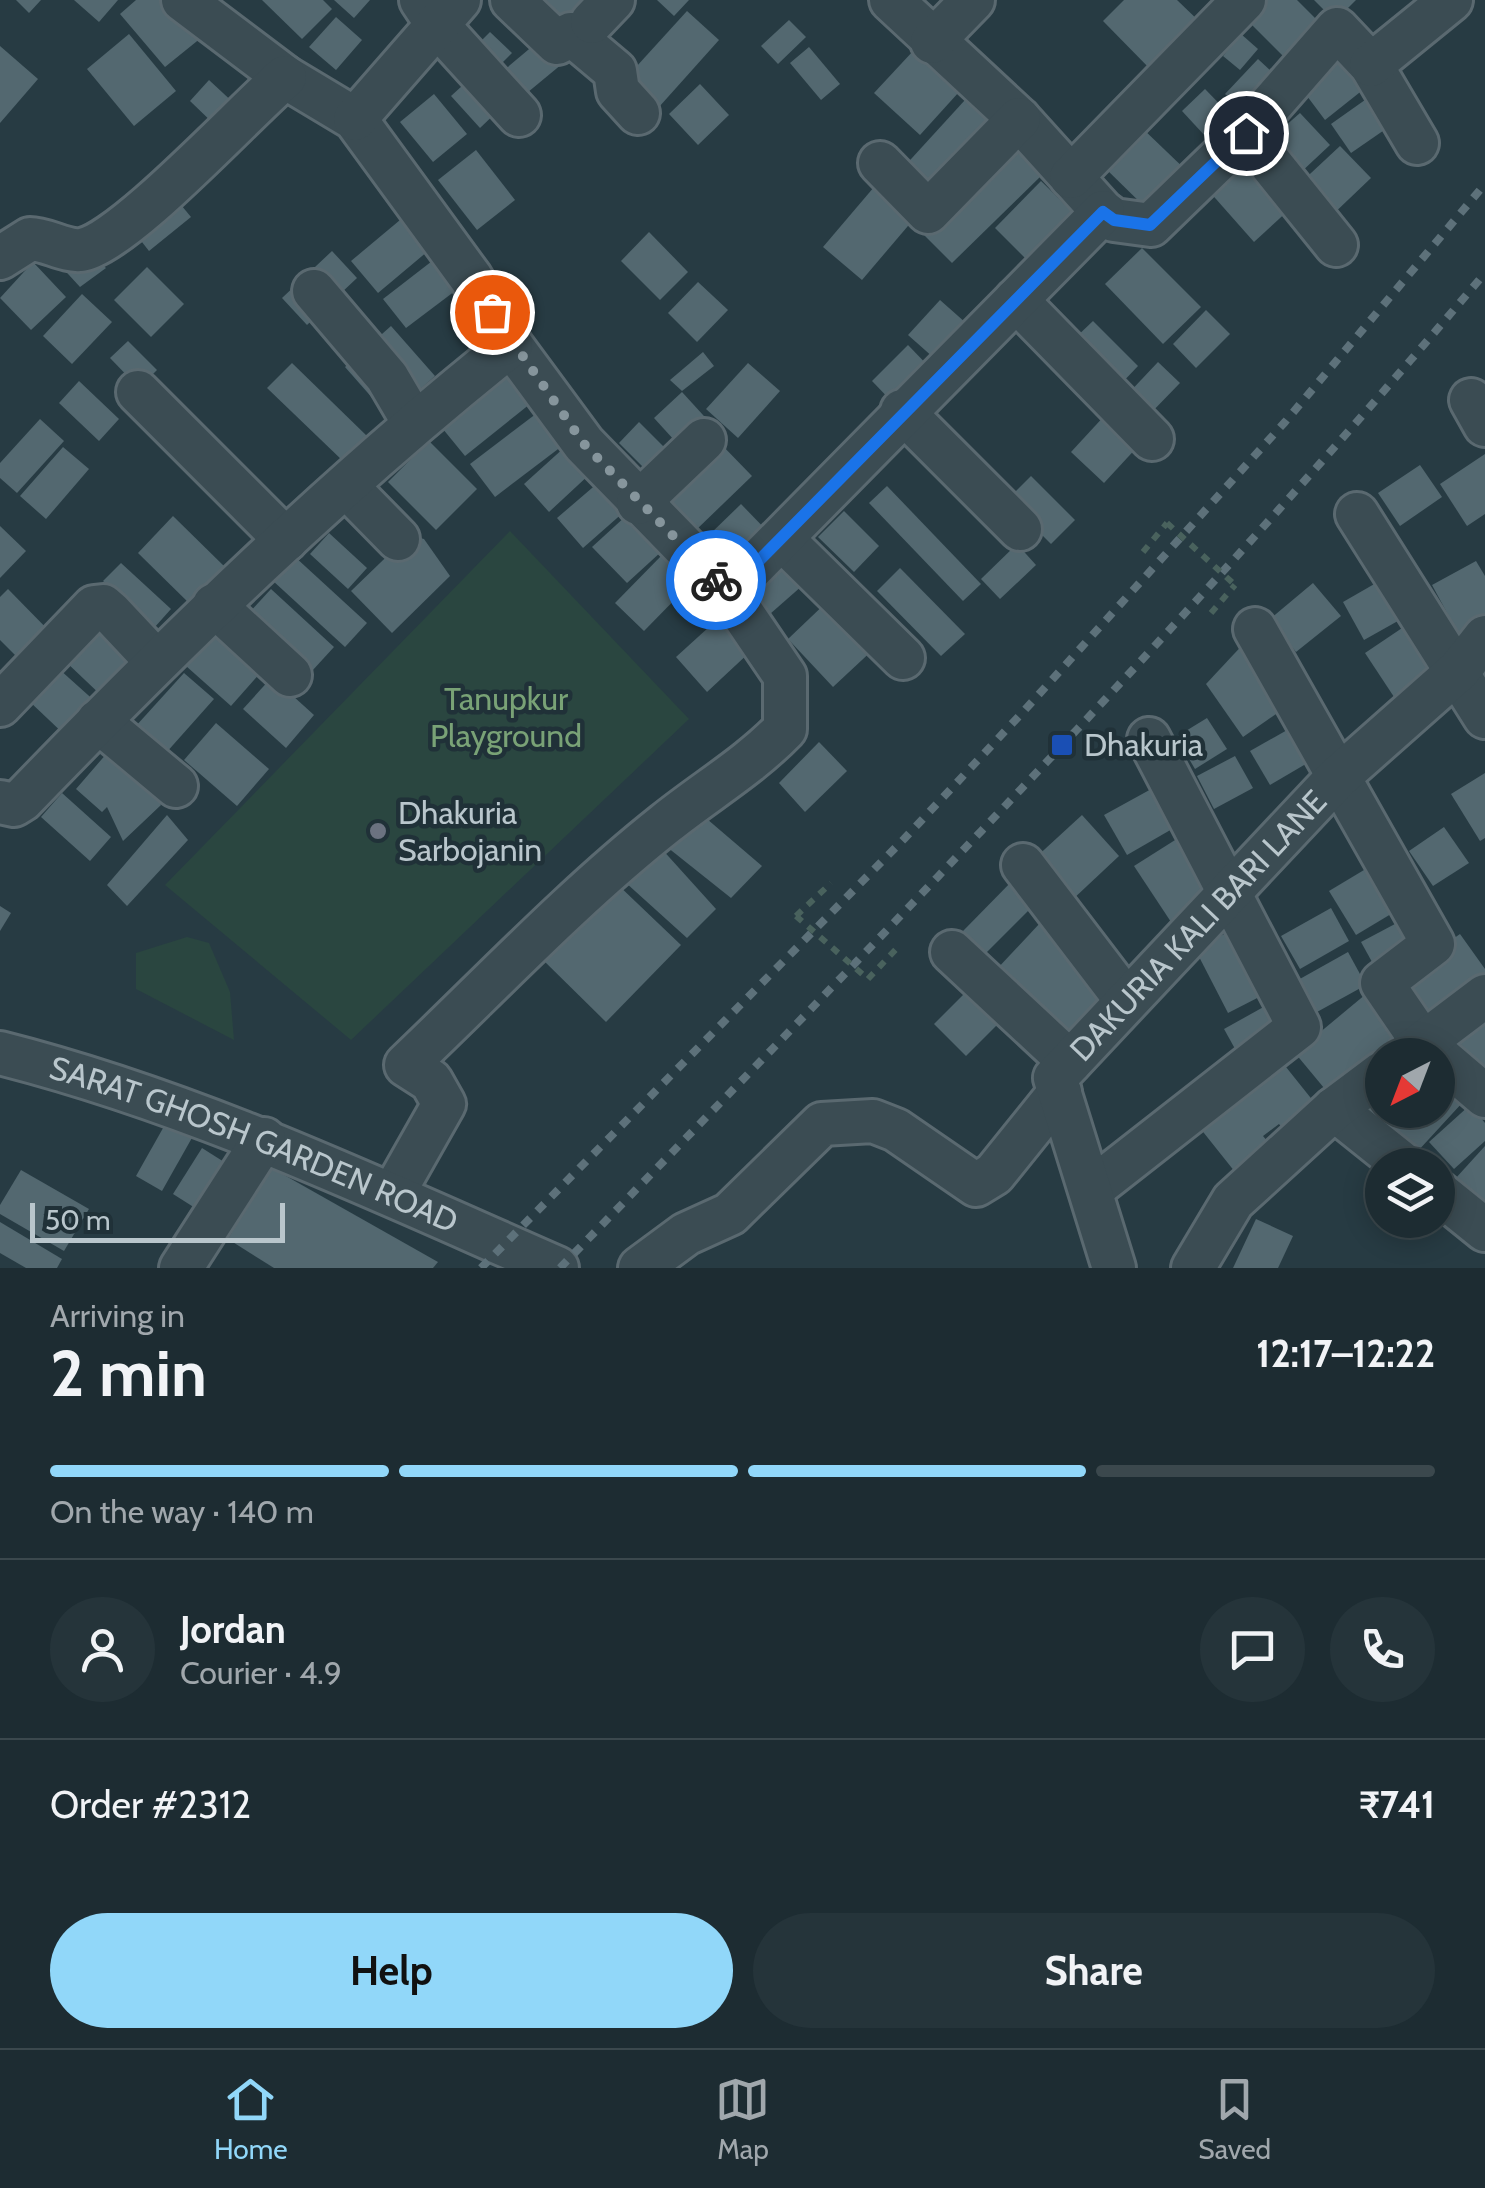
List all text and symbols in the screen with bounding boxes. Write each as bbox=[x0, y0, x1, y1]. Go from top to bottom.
pin bbox=[1204, 91, 1289, 176]
icon: home bbox=[1219, 106, 1274, 161]
pin bbox=[450, 270, 535, 355]
icon: bag bbox=[465, 285, 520, 340]
courier bbox=[666, 530, 766, 630]
icon: bike bbox=[689, 553, 744, 608]
park label: Tanupkur Playground bbox=[430, 679, 582, 755]
place label: Dhakuria bbox=[1084, 725, 1204, 764]
marker: Dhakuria bbox=[1049, 732, 1075, 758]
street label: DAKURIA KALI BARI LANE bbox=[1061, 782, 1334, 1069]
place label: Dhakuria Sarbojanin bbox=[398, 793, 542, 869]
marker: Dhakuria Sarbojanin bbox=[367, 820, 389, 842]
north arrow bbox=[1365, 1038, 1455, 1128]
map controls bbox=[1365, 1038, 1455, 1238]
street label: SARAT GHOSH GARDEN ROAD bbox=[45, 1047, 464, 1241]
button: layers bbox=[1365, 1148, 1455, 1238]
scale bar bbox=[30, 1198, 285, 1242]
text: 50 m bbox=[45, 1203, 111, 1237]
text: Arriving in bbox=[50, 1296, 185, 1335]
text: 12:17–12:22 bbox=[1256, 1330, 1435, 1377]
text: 2 min bbox=[50, 1333, 207, 1412]
text: On the way · 140 m bbox=[50, 1492, 314, 1531]
button: person bbox=[50, 1597, 155, 1702]
button: chat bbox=[1200, 1597, 1305, 1702]
button: phone bbox=[1330, 1597, 1435, 1702]
text: Jordan bbox=[180, 1606, 286, 1653]
text: Courier · 4.9 bbox=[180, 1653, 342, 1692]
text: Order #2312 bbox=[50, 1781, 251, 1828]
text: ₹741 bbox=[1359, 1781, 1435, 1828]
button: Help bbox=[50, 1913, 733, 2028]
button: Share bbox=[753, 1913, 1435, 2028]
tab: Home bbox=[214, 2072, 288, 2166]
tab: Map bbox=[715, 2072, 770, 2166]
tab: Saved bbox=[1198, 2072, 1271, 2166]

